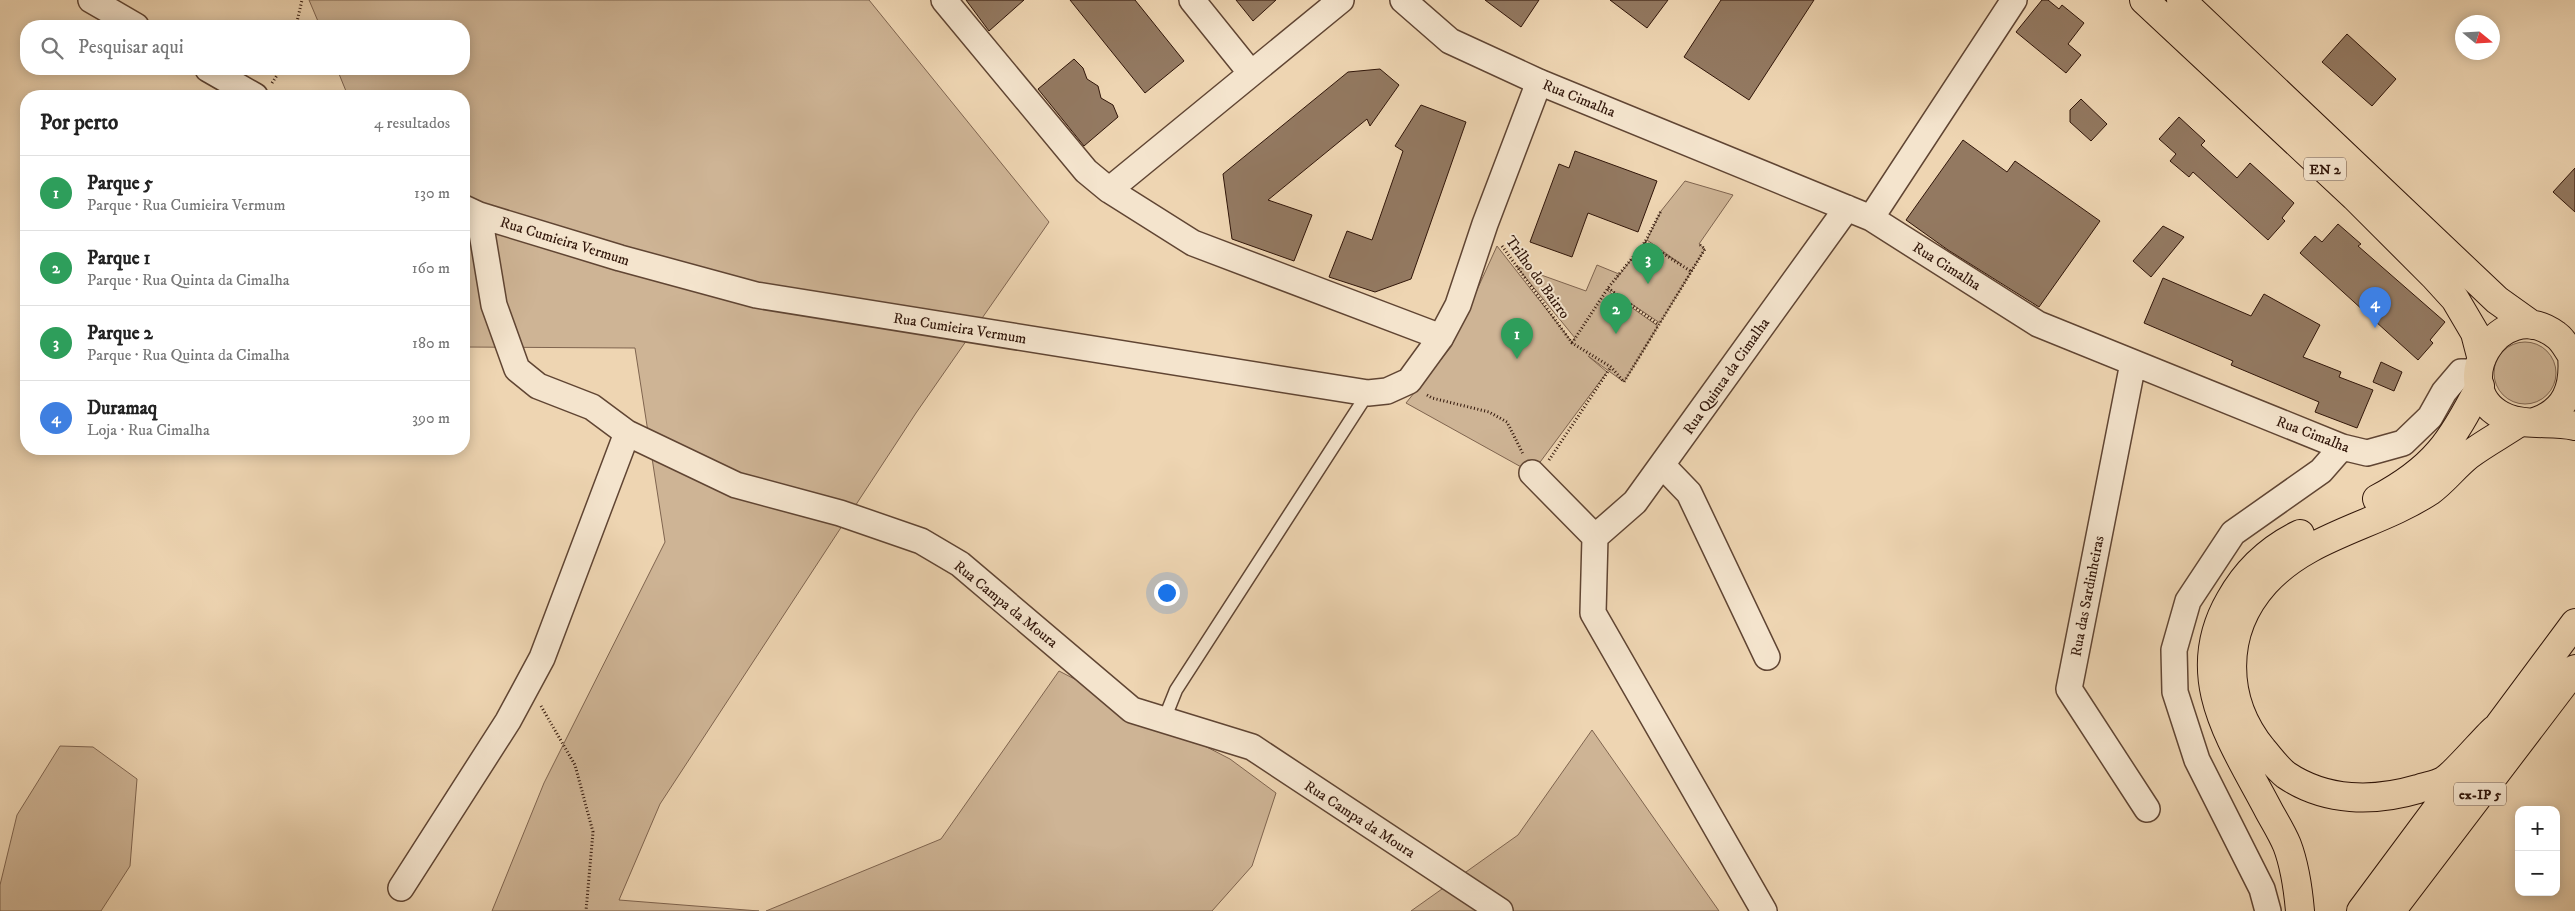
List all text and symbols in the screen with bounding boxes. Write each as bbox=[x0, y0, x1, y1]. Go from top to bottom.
north arrow bbox=[2455, 15, 2500, 60]
search box bbox=[20, 20, 470, 75]
icon: search bbox=[38, 34, 66, 62]
text: Pesquisar aqui bbox=[78, 36, 184, 59]
street label: Rua Cimalha bbox=[1540, 75, 1619, 122]
text: Por perto bbox=[40, 110, 118, 136]
text: 4 resultados bbox=[374, 113, 450, 133]
road number: EN 2 bbox=[2304, 157, 2346, 180]
text: Parque 5 bbox=[87, 172, 153, 195]
text: 1 bbox=[53, 183, 59, 203]
text: 130 m bbox=[414, 183, 450, 203]
text: Parque · Rua Cumieira Vermum bbox=[87, 195, 286, 215]
street label: Rua Cumieira Vermum bbox=[498, 213, 632, 270]
street label: Trilho do Bairro bbox=[1501, 232, 1574, 323]
street label: Rua Cimalha bbox=[1909, 238, 1985, 295]
pin: 3 bbox=[1632, 243, 1664, 284]
text: Parque 1 bbox=[87, 247, 151, 270]
text: 2 bbox=[52, 258, 60, 278]
text: 160 m bbox=[412, 258, 450, 278]
text: Parque · Rua Quinta da Cimalha bbox=[87, 270, 290, 290]
pin: 4 bbox=[2359, 287, 2391, 328]
pin: 2 bbox=[1600, 293, 1632, 334]
street label: Rua Cumieira Vermum bbox=[892, 309, 1028, 348]
street label: Rua Quinta da Cimalha bbox=[1679, 314, 1774, 438]
pin: 1 bbox=[1501, 318, 1533, 359]
text: Parque 2 bbox=[87, 322, 153, 345]
text: 3 bbox=[53, 333, 59, 353]
text: 180 m bbox=[412, 333, 450, 353]
text: Parque · Rua Quinta da Cimalha bbox=[87, 345, 290, 365]
text: Duramaq bbox=[87, 397, 157, 420]
text: 4 bbox=[51, 408, 61, 428]
text: 390 m bbox=[412, 408, 450, 428]
street label: Rua Cimalha bbox=[2273, 412, 2353, 457]
text: Loja · Rua Cimalha bbox=[87, 420, 210, 440]
street label: Rua das Sardinheiras bbox=[2066, 534, 2109, 658]
street label: Rua Campa da Moura bbox=[950, 557, 1062, 653]
your location bbox=[1154, 580, 1180, 606]
street label: Rua Campa da Moura bbox=[1301, 776, 1419, 863]
road number: ex-IP 5 bbox=[2454, 782, 2506, 806]
map controls bbox=[2515, 806, 2560, 896]
button: + bbox=[2515, 806, 2560, 851]
button: − bbox=[2515, 851, 2560, 896]

